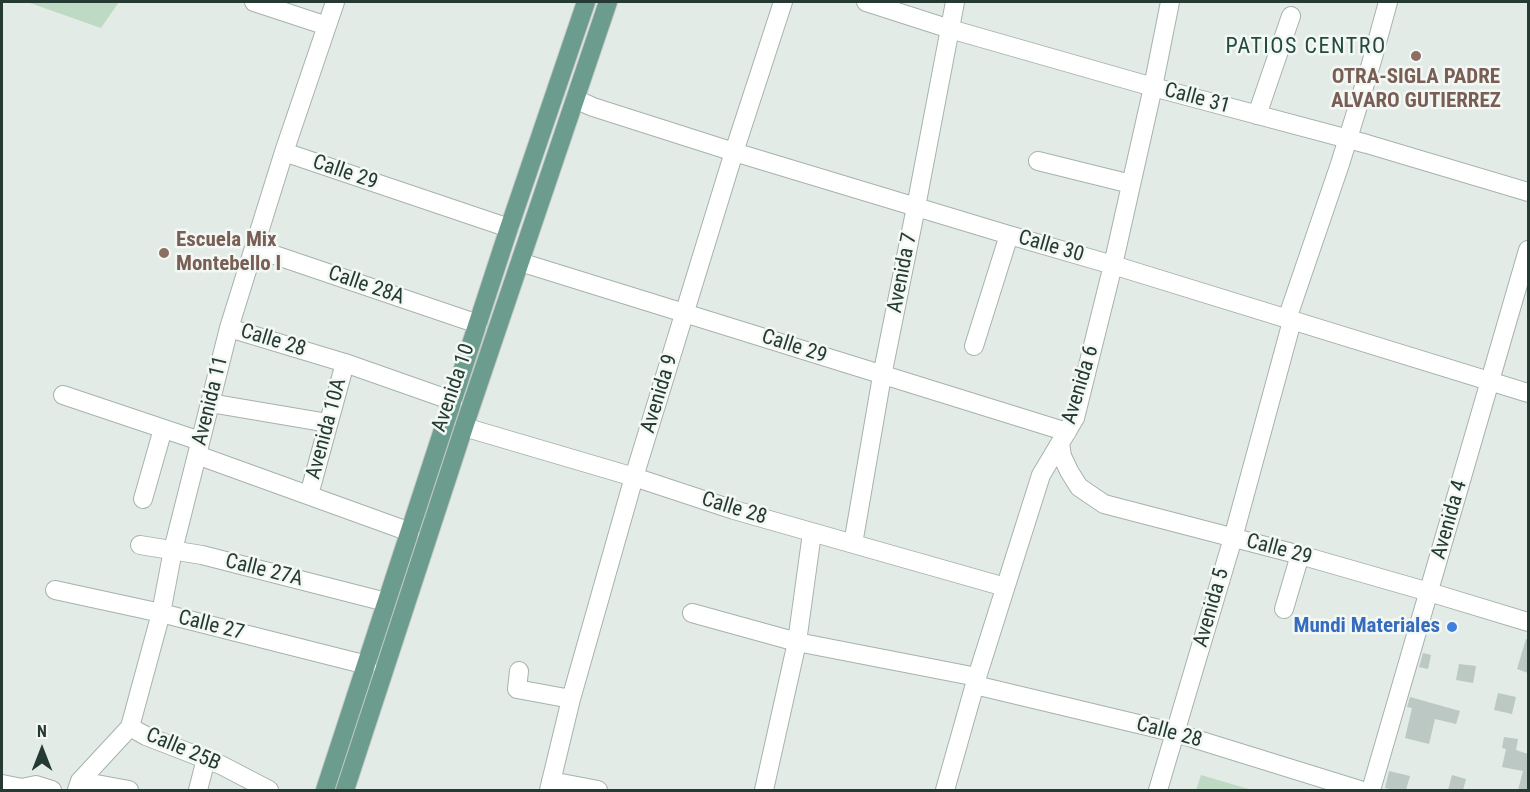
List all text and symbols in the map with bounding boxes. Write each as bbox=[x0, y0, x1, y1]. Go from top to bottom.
district label: PATIOS CENTRO bbox=[1225, 34, 1387, 60]
marker: OTRA-SIGLA PADRE ALVARO GUTIERREZ bbox=[1409, 49, 1423, 63]
place label: OTRA-SIGLA PADRE ALVARO GUTIERREZ bbox=[1331, 65, 1501, 115]
street label: Calle 31 bbox=[1161, 78, 1233, 120]
street label: Calle 29 bbox=[309, 150, 381, 196]
street label: Calle 30 bbox=[1015, 226, 1087, 268]
place label: Escuela Mix Montebello I bbox=[176, 228, 281, 278]
street label: Avenida 7 bbox=[883, 231, 923, 315]
marker: Escuela Mix Montebello I bbox=[157, 246, 171, 260]
street label: Calle 28A bbox=[324, 261, 408, 311]
street label: Calle 28 bbox=[237, 319, 309, 363]
street label: Calle 29 bbox=[758, 325, 830, 369]
street label: Avenida 10 bbox=[427, 341, 481, 435]
street label: Avenida 6 bbox=[1057, 343, 1105, 427]
street label: Avenida 9 bbox=[636, 352, 684, 436]
street label: Avenida 11 bbox=[188, 354, 234, 448]
street label: Avenida 10A bbox=[301, 376, 353, 482]
street label: Avenida 4 bbox=[1427, 478, 1473, 562]
street label: Calle 28 bbox=[698, 487, 770, 531]
street label: Calle 29 bbox=[1243, 529, 1315, 571]
street label: Calle 27A bbox=[223, 549, 305, 593]
street label: Avenida 5 bbox=[1189, 566, 1235, 650]
street label: Calle 27 bbox=[175, 606, 247, 646]
place label: Mundi Materiales bbox=[1294, 614, 1440, 640]
marker: Mundi Materiales bbox=[1445, 620, 1459, 634]
street label: Calle 28 bbox=[1133, 712, 1205, 754]
north arrow bbox=[12, 720, 72, 780]
text: N bbox=[37, 722, 47, 741]
street label: Calle 25B bbox=[142, 723, 224, 777]

